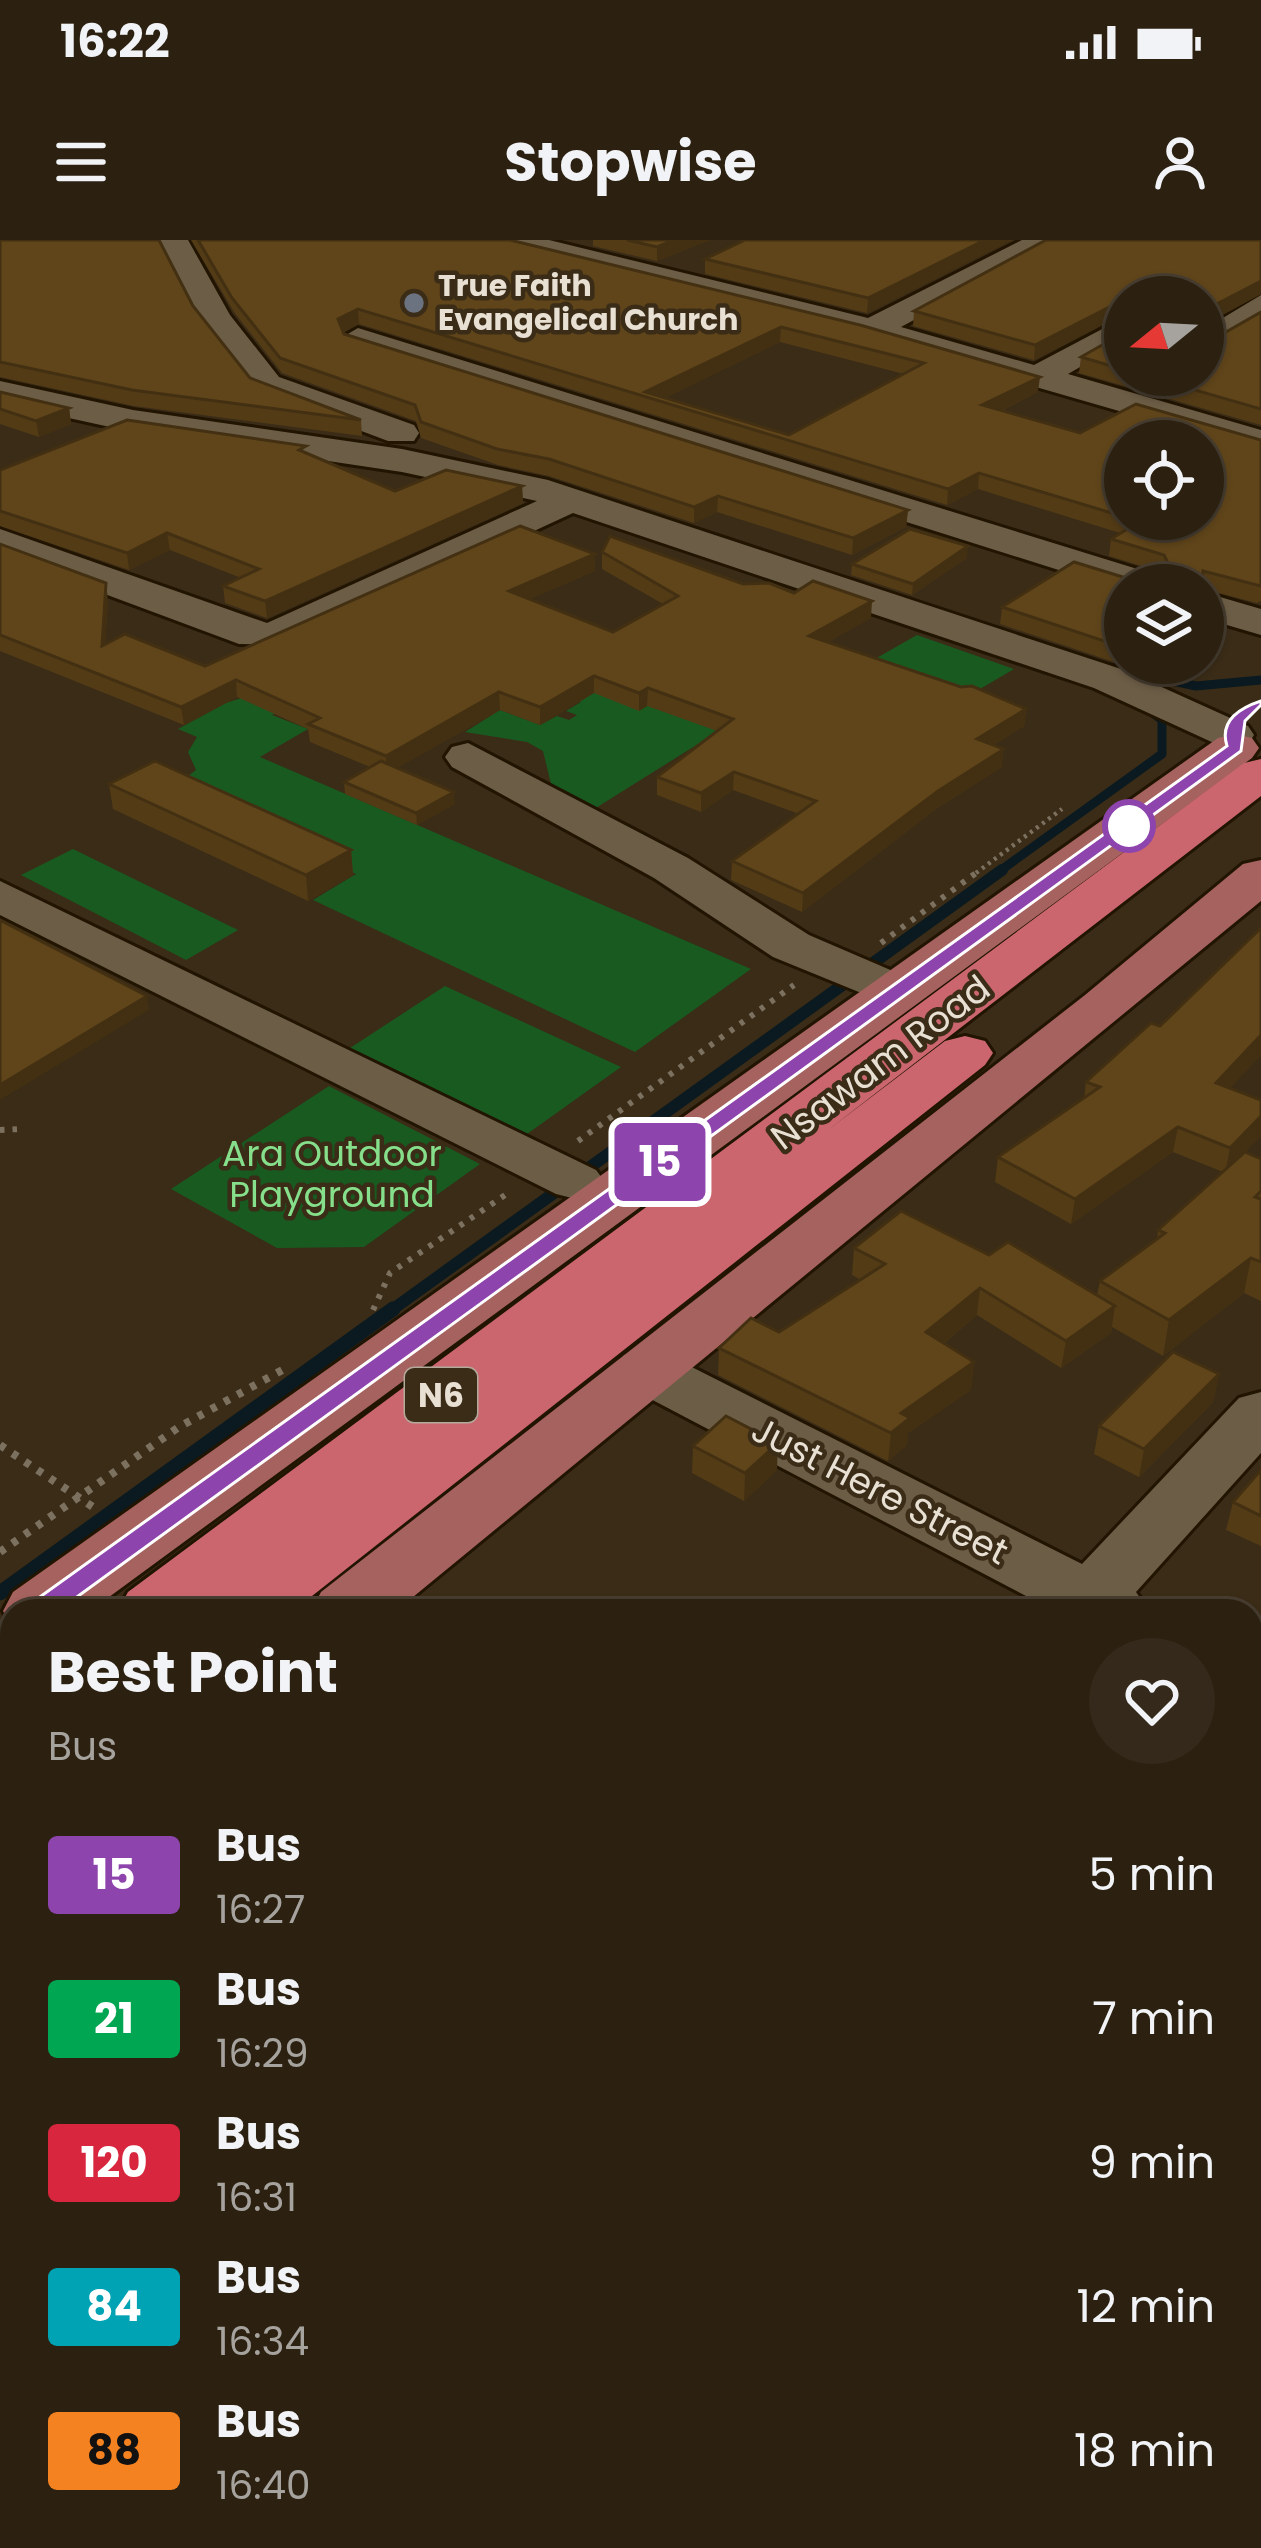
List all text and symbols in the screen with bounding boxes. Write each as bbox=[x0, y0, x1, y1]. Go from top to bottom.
text: 16:22 bbox=[60, 10, 170, 73]
text: Stopwise bbox=[504, 124, 757, 200]
icon: menu bbox=[48, 129, 114, 195]
icon: person bbox=[1147, 129, 1213, 195]
place label: True Faith Evangelical Church bbox=[438, 264, 738, 341]
north arrow bbox=[1104, 276, 1224, 396]
map controls bbox=[1104, 276, 1224, 684]
marker: True Faith Evangelical Church bbox=[401, 290, 427, 316]
button: locate bbox=[1104, 420, 1224, 540]
button: layers bbox=[1104, 564, 1224, 684]
unlabelled marker bbox=[1104, 801, 1154, 851]
street label: Nsawam Road bbox=[760, 963, 1001, 1162]
line badge: 15 bbox=[606, 1123, 714, 1201]
park label: Ara Outdoor Playground bbox=[222, 1128, 442, 1220]
text: 15 bbox=[638, 1132, 682, 1191]
road number: N6 bbox=[405, 1368, 477, 1422]
street label: Just Here Street bbox=[743, 1404, 1017, 1577]
text: Best Point bbox=[48, 1632, 338, 1712]
button: heart bbox=[1089, 1638, 1215, 1764]
text: Bus bbox=[48, 1719, 117, 1774]
text: Bus bbox=[216, 1814, 301, 1877]
text: 5 min bbox=[1089, 1843, 1215, 1906]
text: 15 bbox=[92, 1845, 136, 1904]
text: 16:27 bbox=[216, 1882, 305, 1937]
text: Bus bbox=[216, 1958, 301, 2021]
text: 7 min bbox=[1092, 1987, 1215, 2050]
text: 21 bbox=[94, 1989, 134, 2048]
text: 16:29 bbox=[216, 2026, 309, 2081]
text: Bus bbox=[216, 2102, 301, 2165]
text: 9 min bbox=[1088, 2131, 1215, 2194]
text: 120 bbox=[80, 2133, 148, 2192]
text: 16:31 bbox=[216, 2170, 297, 2225]
text: Bus bbox=[216, 2246, 301, 2309]
text: 12 min bbox=[1076, 2275, 1215, 2338]
text: 84 bbox=[86, 2277, 142, 2336]
text: 16:34 bbox=[216, 2314, 309, 2369]
text: Bus bbox=[216, 2390, 301, 2453]
text: 18 min bbox=[1074, 2419, 1215, 2482]
text: 88 bbox=[87, 2421, 141, 2480]
text: 16:40 bbox=[216, 2458, 311, 2513]

